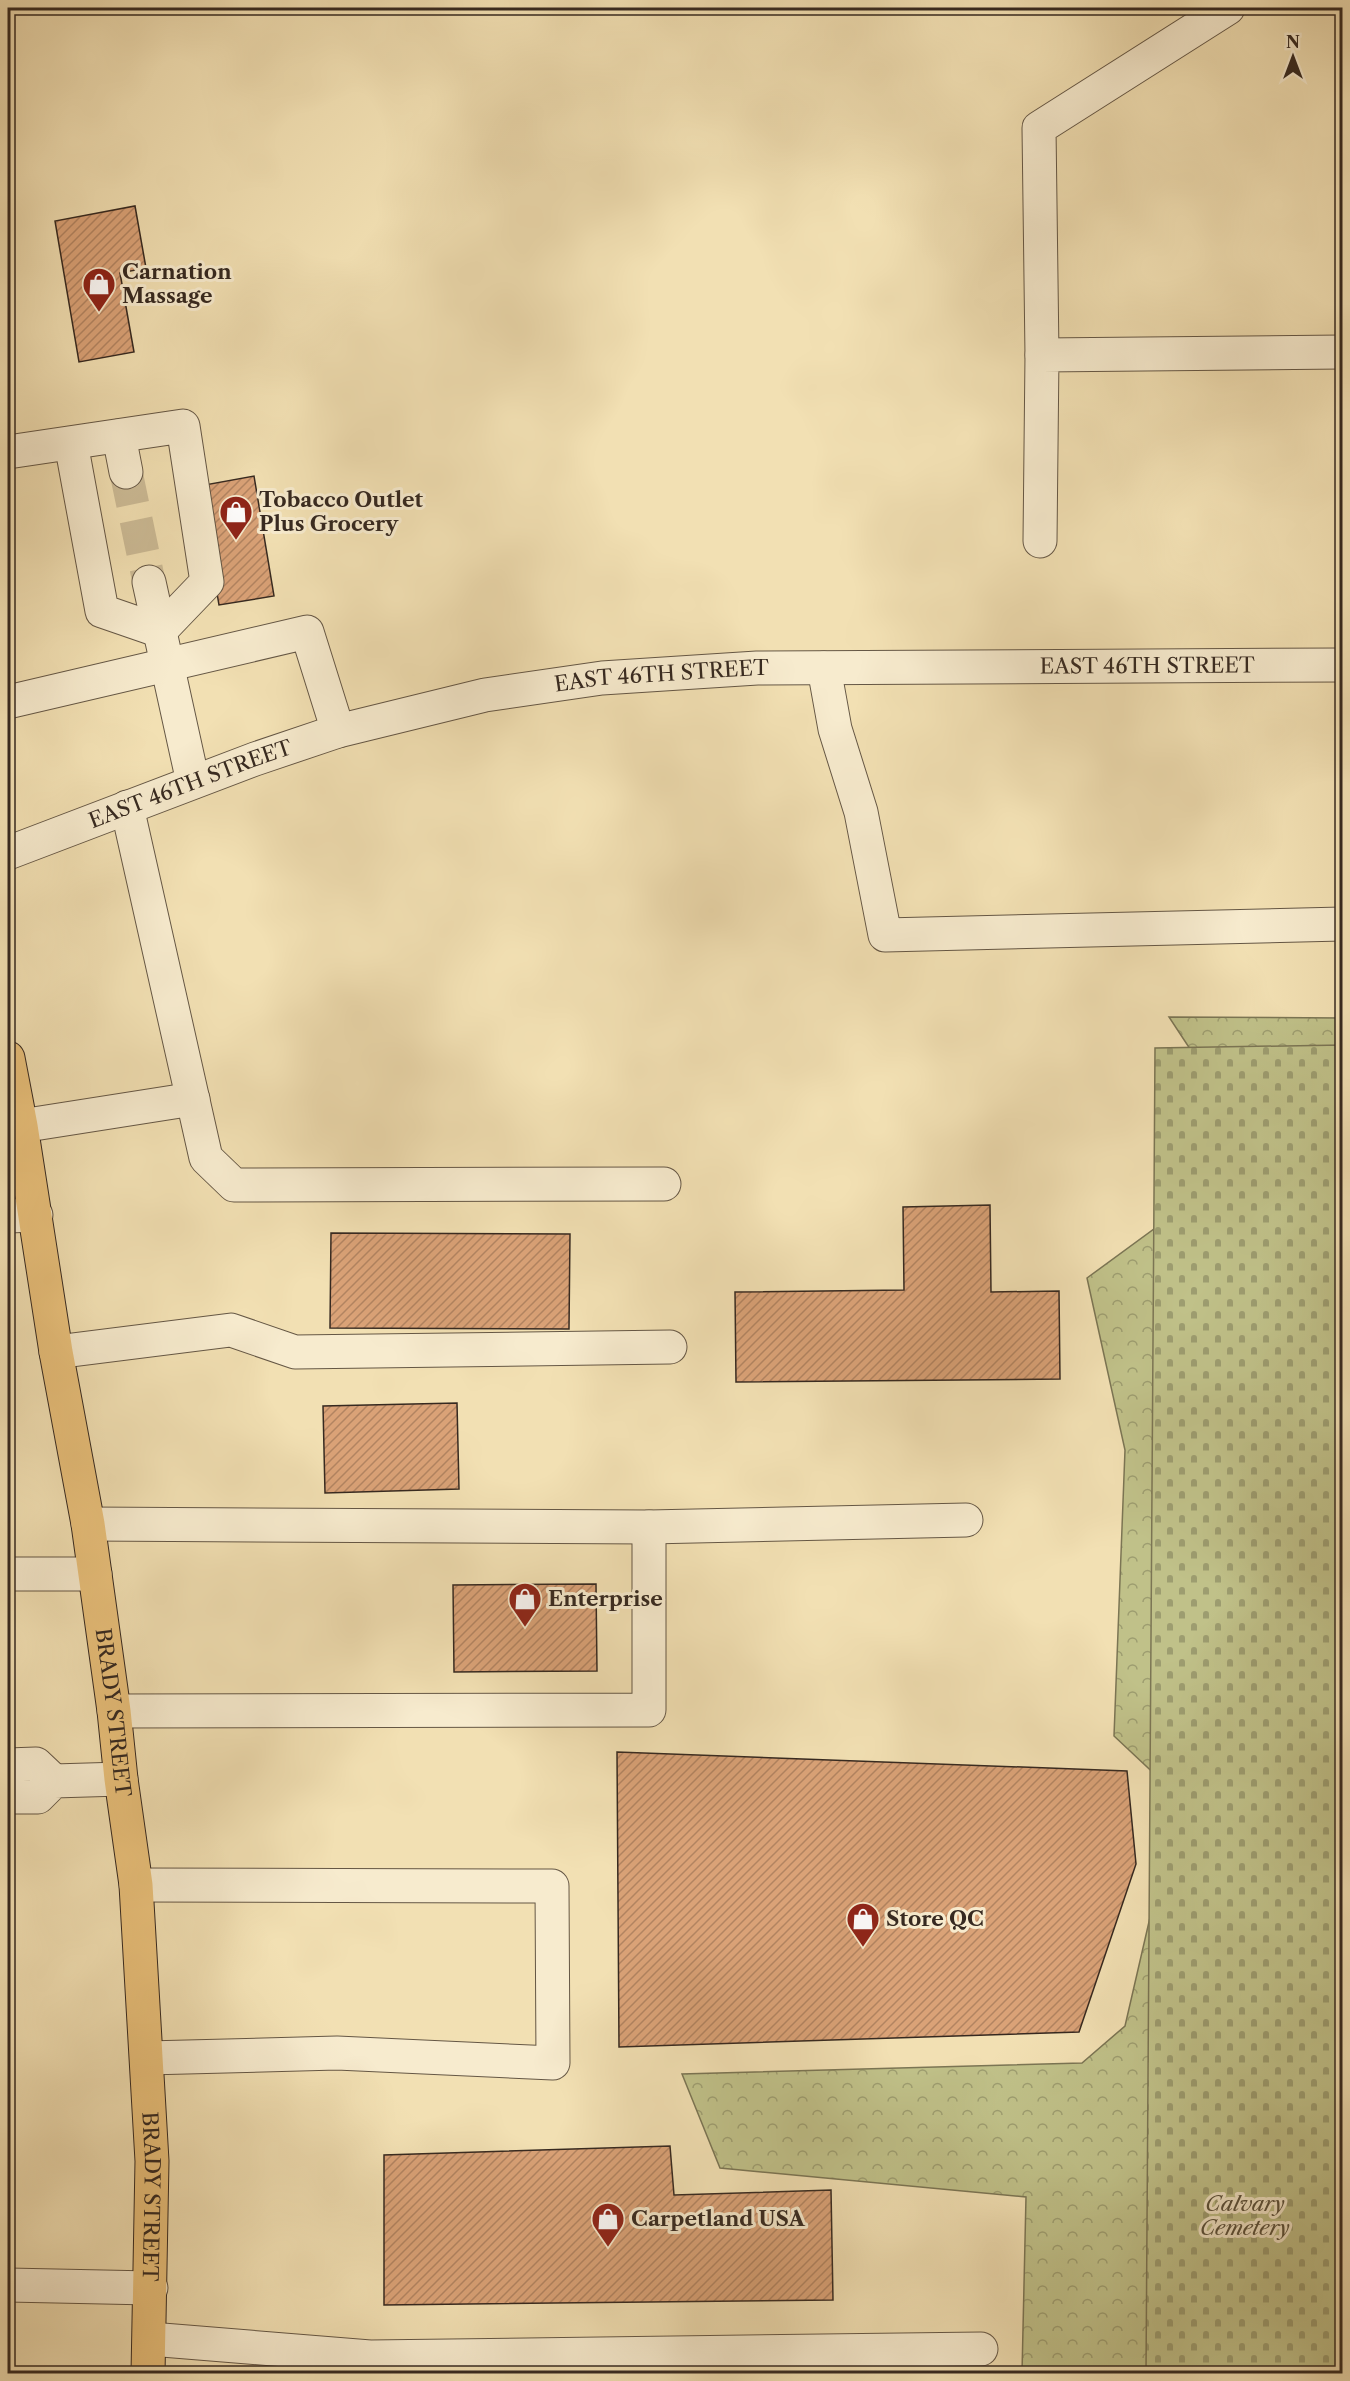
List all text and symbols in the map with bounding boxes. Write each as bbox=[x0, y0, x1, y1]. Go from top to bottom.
north arrow bbox=[1263, 27, 1323, 87]
text: N bbox=[1286, 32, 1300, 52]
place label: Carnation Massage bbox=[122, 259, 232, 308]
shop icon: Carnation Massage bbox=[81, 266, 117, 313]
place label: Tobacco Outlet Plus Grocery bbox=[259, 487, 424, 536]
shop icon: Tobacco Outlet Plus Grocery bbox=[218, 494, 254, 541]
street label: EAST 46TH STREET bbox=[1040, 652, 1255, 679]
street label: EAST 46TH STREET bbox=[553, 655, 769, 697]
street label: EAST 46TH STREET bbox=[85, 734, 295, 833]
shop icon: Enterprise bbox=[507, 1581, 543, 1628]
place label: Enterprise bbox=[548, 1586, 663, 1611]
street label: BRADY STREET bbox=[91, 1626, 136, 1799]
shop icon: Store QC bbox=[845, 1901, 881, 1948]
place label: Store QC bbox=[886, 1906, 984, 1931]
street label: BRADY STREET bbox=[137, 2111, 165, 2282]
park label: Calvary Cemetery bbox=[1200, 2191, 1290, 2240]
shop icon: Carpetland USA bbox=[590, 2201, 626, 2248]
place label: Carpetland USA bbox=[631, 2206, 806, 2231]

